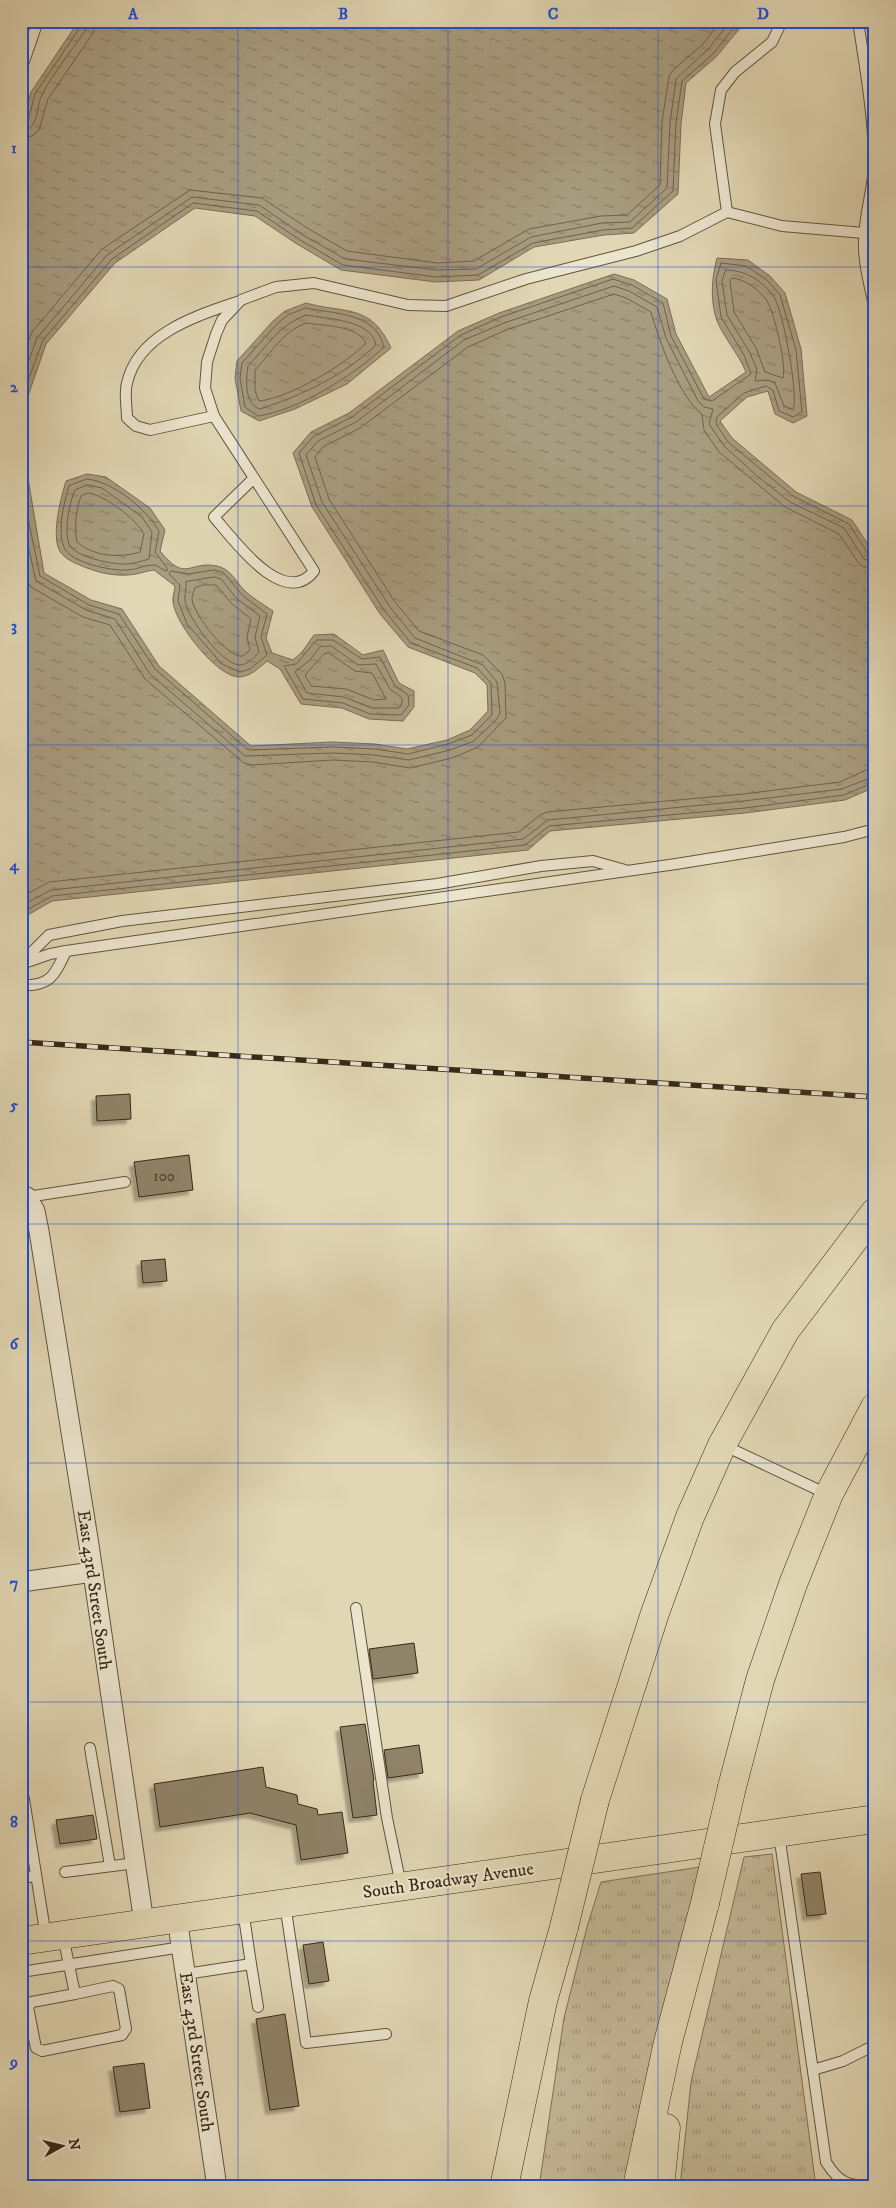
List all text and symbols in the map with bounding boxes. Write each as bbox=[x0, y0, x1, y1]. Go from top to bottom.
text: A bbox=[127, 4, 139, 24]
text: B bbox=[338, 4, 348, 24]
text: C bbox=[548, 4, 558, 24]
text: D bbox=[757, 4, 769, 24]
text: 1 bbox=[11, 138, 17, 158]
text: 2 bbox=[10, 377, 19, 397]
text: 3 bbox=[11, 616, 17, 636]
text: 4 bbox=[8, 855, 19, 875]
text: 5 bbox=[9, 1095, 18, 1115]
house number: 100 bbox=[153, 1167, 175, 1186]
text: 6 bbox=[10, 1334, 20, 1354]
street label: East 43rd Street South bbox=[72, 1509, 116, 1672]
text: 7 bbox=[10, 1573, 18, 1593]
text: 8 bbox=[10, 1812, 18, 1832]
street label: South Broadway Avenue bbox=[361, 1858, 535, 1904]
street label: East 43rd Street South bbox=[174, 1971, 218, 2134]
text: 9 bbox=[9, 2052, 18, 2072]
north arrow bbox=[38, 2120, 88, 2170]
text: N bbox=[64, 2137, 84, 2152]

